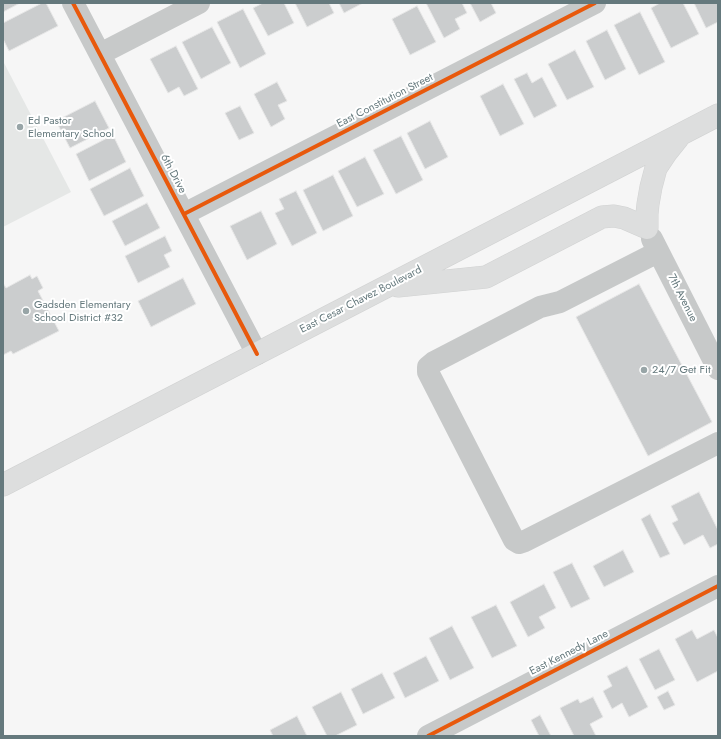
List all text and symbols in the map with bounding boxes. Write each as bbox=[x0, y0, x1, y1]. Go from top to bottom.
street label: East Constitution Street bbox=[335, 71, 435, 131]
place label: Ed Pastor Elementary School bbox=[28, 114, 114, 140]
marker: Ed Pastor Elementary School bbox=[15, 122, 25, 132]
street label: 6th Drive bbox=[157, 152, 189, 196]
street label: East Cesar Chavez Boulevard bbox=[298, 263, 424, 337]
street label: 7th Avenue bbox=[664, 272, 700, 324]
place label: Gadsden Elementary School District #32 bbox=[34, 298, 131, 324]
marker: Gadsden Elementary School District #32 bbox=[21, 306, 31, 316]
place label: 24/7 Get Fit bbox=[652, 363, 711, 377]
marker: 24/7 Get Fit bbox=[639, 365, 649, 375]
street label: East Kennedy Lane bbox=[527, 627, 611, 679]

